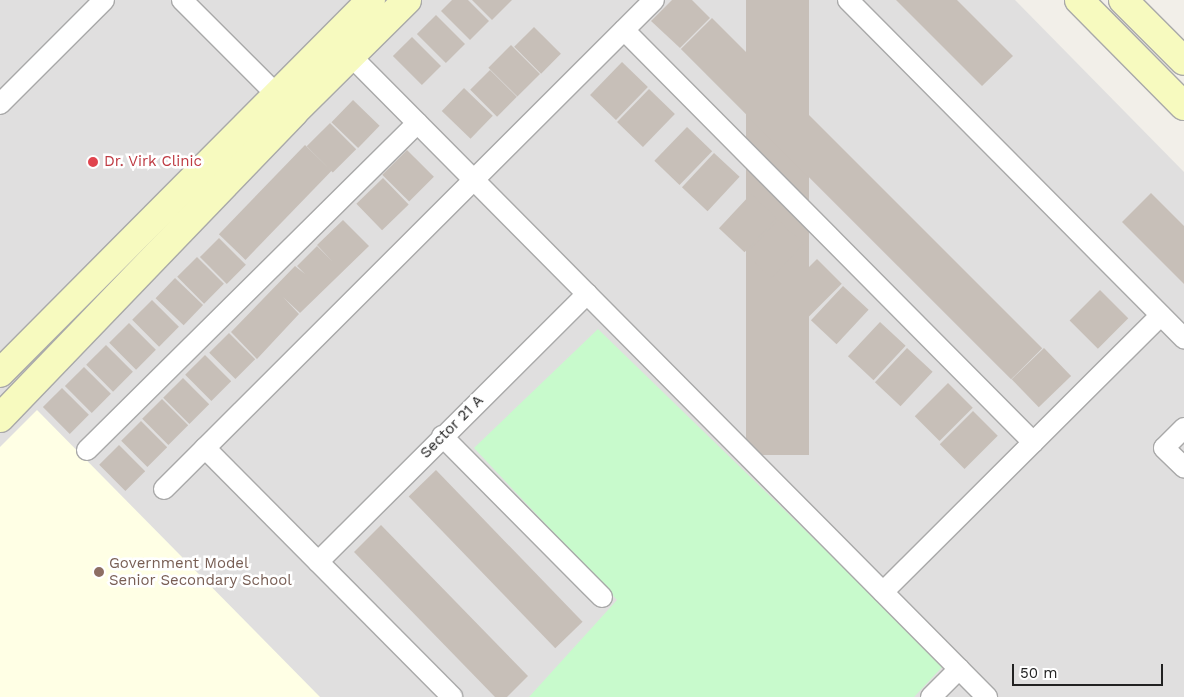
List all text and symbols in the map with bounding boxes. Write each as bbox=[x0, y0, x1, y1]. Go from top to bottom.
place label: Dr. Virk Clinic bbox=[104, 153, 203, 171]
marker: Dr. Virk Clinic bbox=[86, 155, 100, 169]
street label: Sector 21 A bbox=[416, 391, 488, 463]
place label: Government Model Senior Secondary School bbox=[109, 554, 292, 589]
marker: Government Model Senior Secondary School bbox=[93, 566, 105, 578]
scale bar bbox=[1014, 654, 1165, 686]
text: 50 m bbox=[1020, 664, 1057, 682]

